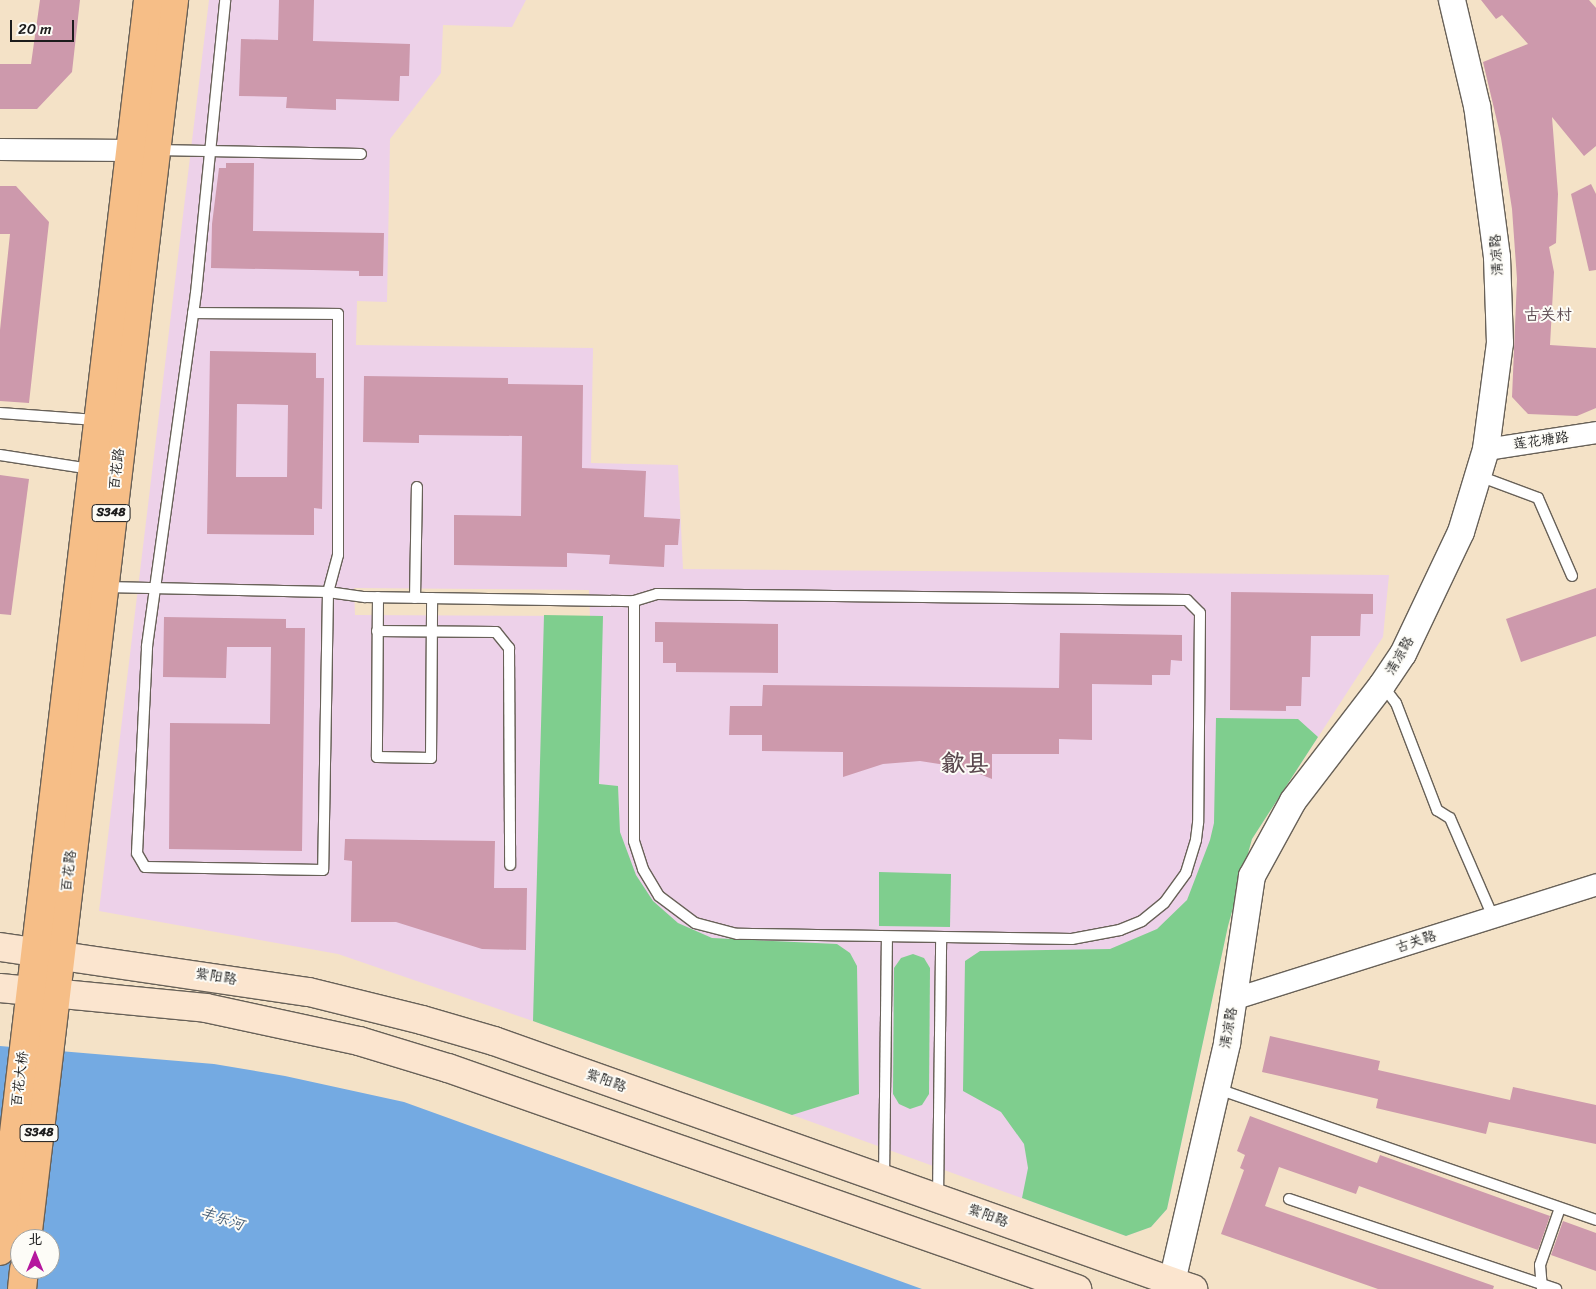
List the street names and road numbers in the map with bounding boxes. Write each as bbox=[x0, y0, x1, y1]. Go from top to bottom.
street label: 清凉路 bbox=[1487, 233, 1507, 277]
street label: 莲花塘路 bbox=[1512, 429, 1570, 453]
street label: 百花路 bbox=[106, 447, 128, 491]
road number: S348 bbox=[91, 503, 131, 522]
street label: 清凉路 bbox=[1382, 634, 1418, 678]
street label: 百花路 bbox=[58, 849, 80, 893]
street label: 古关路 bbox=[1393, 928, 1439, 956]
street label: 紫阳路 bbox=[194, 965, 238, 989]
street label: 清凉路 bbox=[1217, 1006, 1241, 1050]
street label: 百花大桥 bbox=[8, 1050, 32, 1108]
street label: 紫阳路 bbox=[583, 1066, 629, 1096]
road number: S348 bbox=[19, 1124, 59, 1142]
street label: 紫阳路 bbox=[965, 1201, 1011, 1231]

